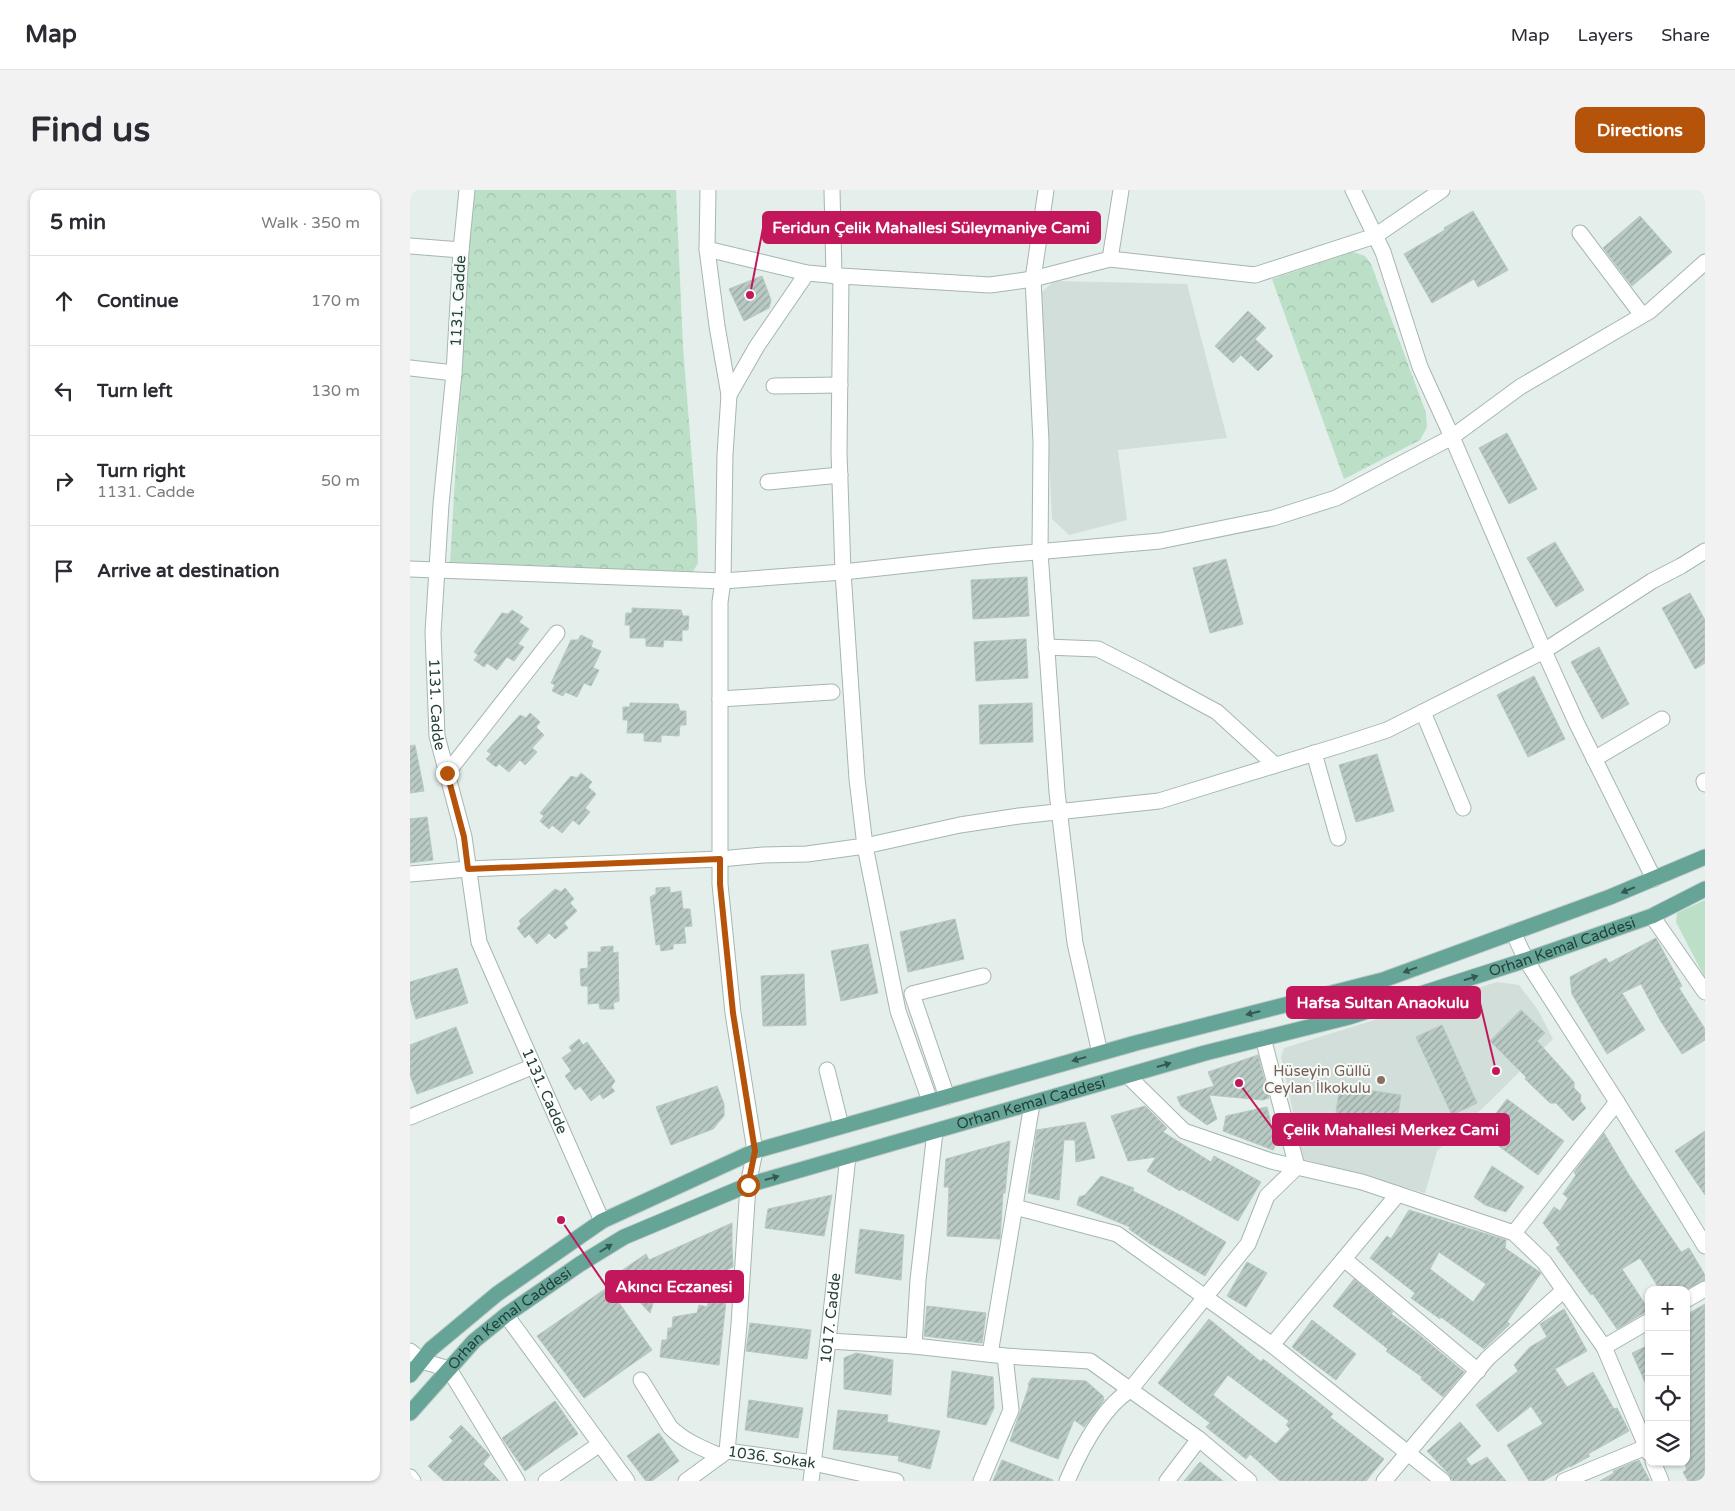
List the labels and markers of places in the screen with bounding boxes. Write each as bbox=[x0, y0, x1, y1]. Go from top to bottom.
callout: Feridun Çelik Mahallesi Süleymaniye Cami bbox=[763, 212, 1100, 243]
callout: Hafsa Sultan Anaokulu bbox=[1287, 987, 1480, 1018]
place label: Hüseyin Güllü Ceylan İlkokulu bbox=[1264, 1062, 1371, 1097]
marker: Hüseyin Güllü Ceylan İlkokulu bbox=[1375, 1074, 1387, 1086]
callout: Çelik Mahallesi Merkez Cami bbox=[1273, 1114, 1509, 1145]
callout: Akıncı Eczanesi bbox=[606, 1271, 743, 1302]

